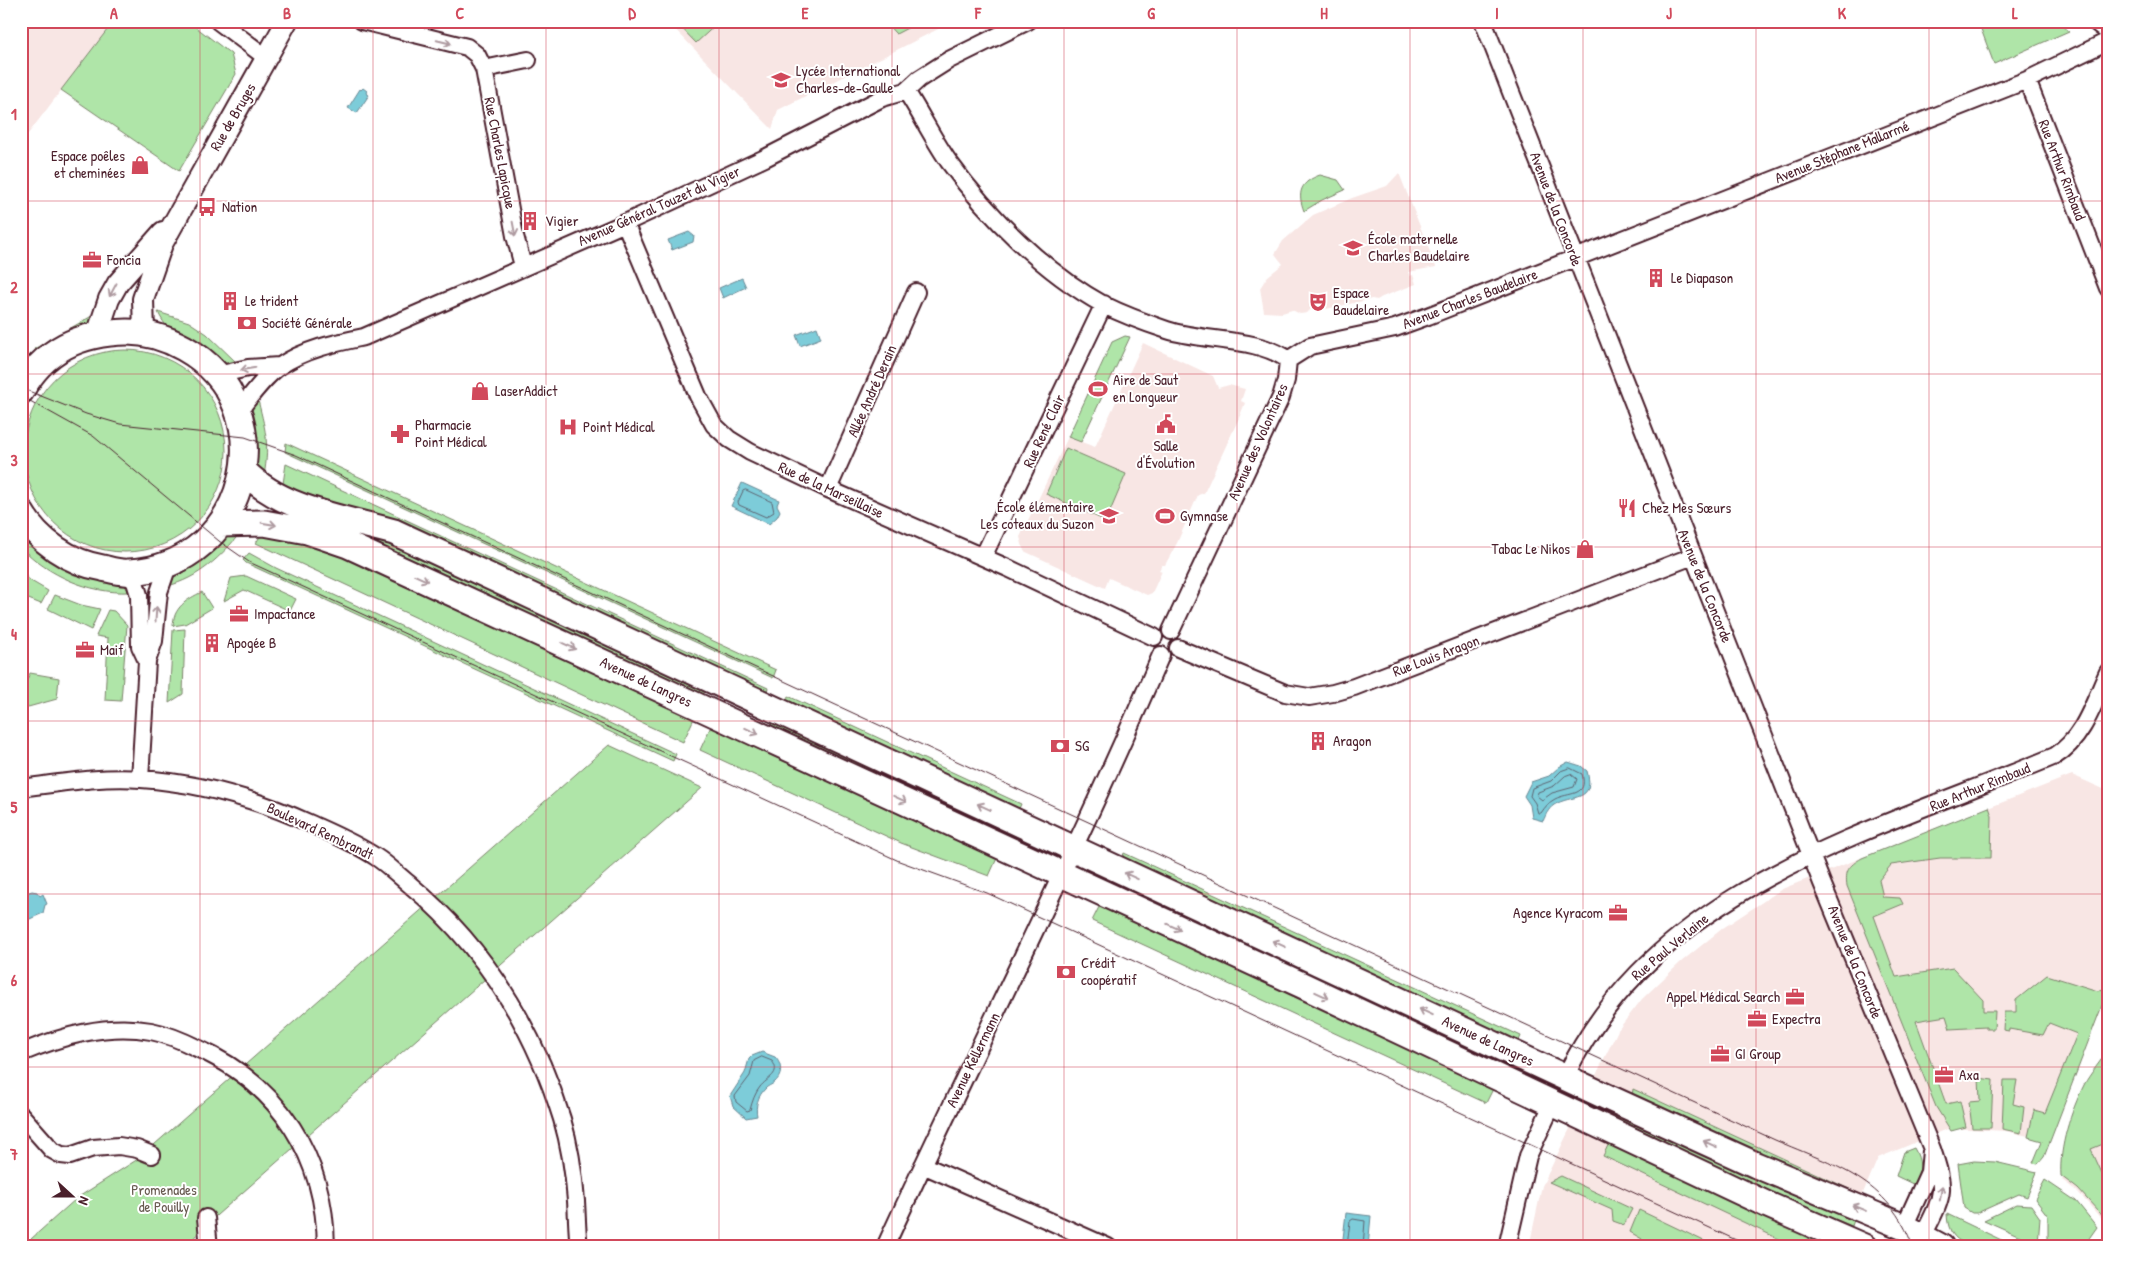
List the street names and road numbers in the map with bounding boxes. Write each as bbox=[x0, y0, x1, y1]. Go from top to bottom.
street label: Rue de Bruges bbox=[205, 79, 261, 155]
street label: Rue Charles Lapicque bbox=[479, 95, 522, 211]
street label: Avenue Stéphane Mallarmé bbox=[1771, 115, 1912, 188]
street label: Rue Arthur Rimbaud bbox=[2034, 116, 2091, 223]
street label: Avenue de la Concorde bbox=[1525, 149, 1588, 269]
street label: Avenue Général Touzet du Vigier bbox=[574, 160, 743, 251]
street label: Avenue Charles Baudelaire bbox=[1399, 263, 1540, 334]
street label: Allée André Derain bbox=[842, 341, 901, 440]
street label: Avenue des Volontaires bbox=[1222, 380, 1293, 504]
street label: Rue René Clair bbox=[1017, 391, 1070, 471]
street label: Rue de la Marseillaise bbox=[775, 456, 887, 523]
street label: Avenue de la Concorde bbox=[1673, 526, 1738, 646]
street label: Rue Louis Aragon bbox=[1390, 629, 1482, 682]
street label: Avenue de Langres bbox=[597, 651, 696, 712]
street label: Rue Arthur Rimbaud bbox=[1927, 757, 2033, 816]
street label: Boulevard Rembrandt bbox=[264, 797, 378, 865]
street label: Avenue de la Concorde bbox=[1823, 902, 1888, 1022]
street label: Rue Paul Verlaine bbox=[1627, 908, 1713, 985]
street label: Avenue Kellermann bbox=[941, 1009, 1005, 1111]
street label: Avenue de Langres bbox=[1439, 1010, 1538, 1071]

